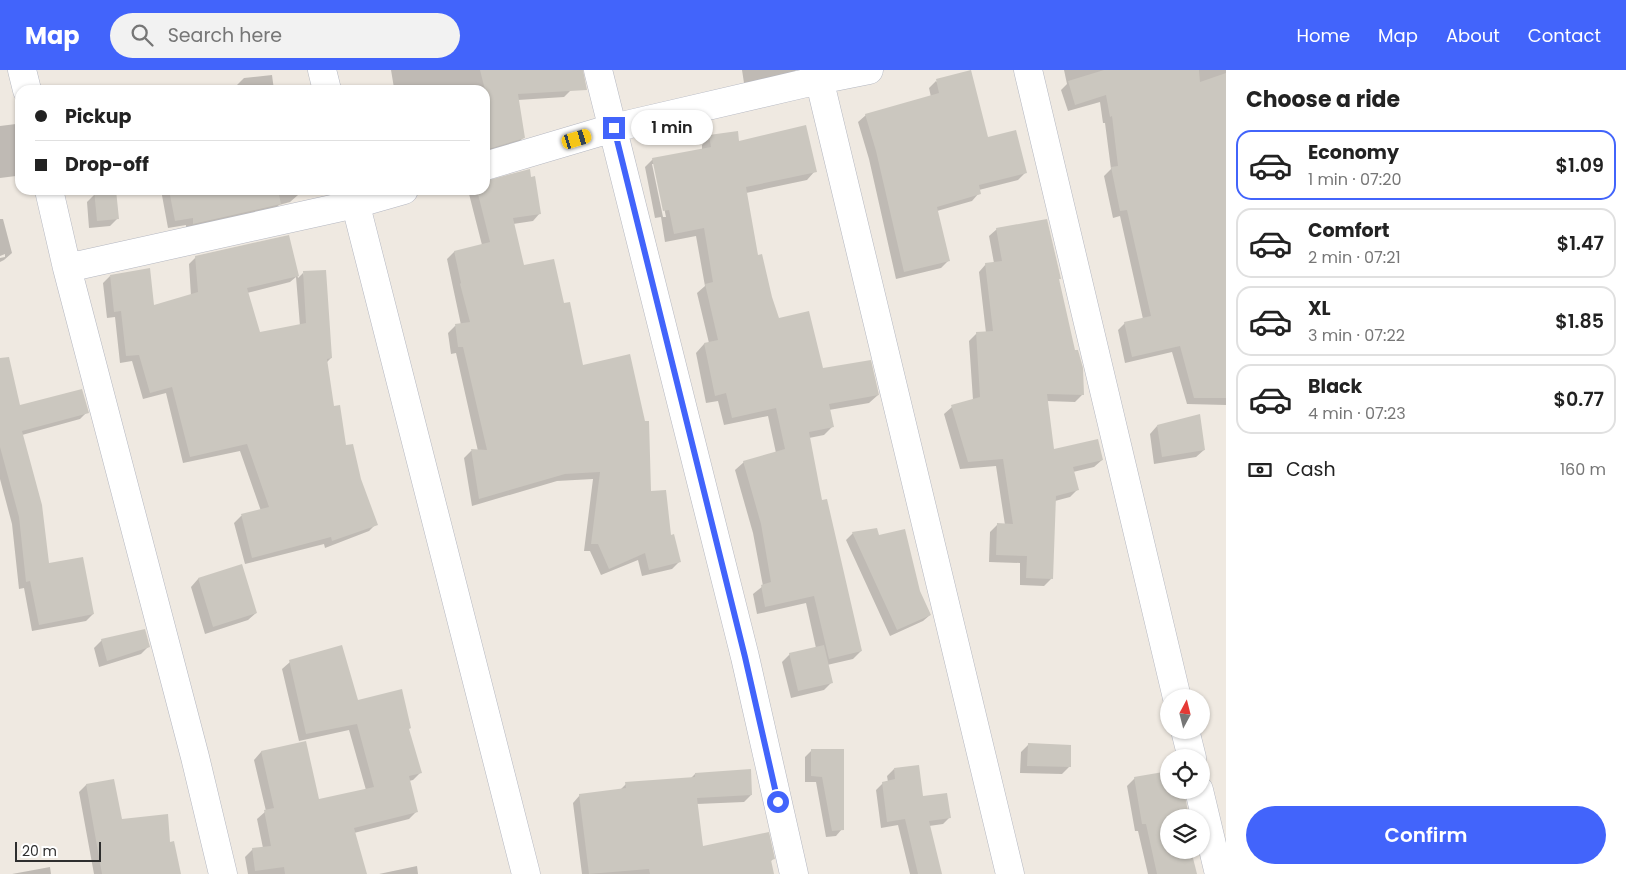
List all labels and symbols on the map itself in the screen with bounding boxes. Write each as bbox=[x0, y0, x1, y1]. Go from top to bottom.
callout: 1 min bbox=[632, 110, 714, 146]
route end bbox=[603, 117, 625, 139]
car bbox=[560, 127, 593, 151]
north arrow bbox=[1160, 689, 1210, 739]
route start bbox=[767, 791, 789, 813]
scale bar bbox=[15, 839, 101, 862]

